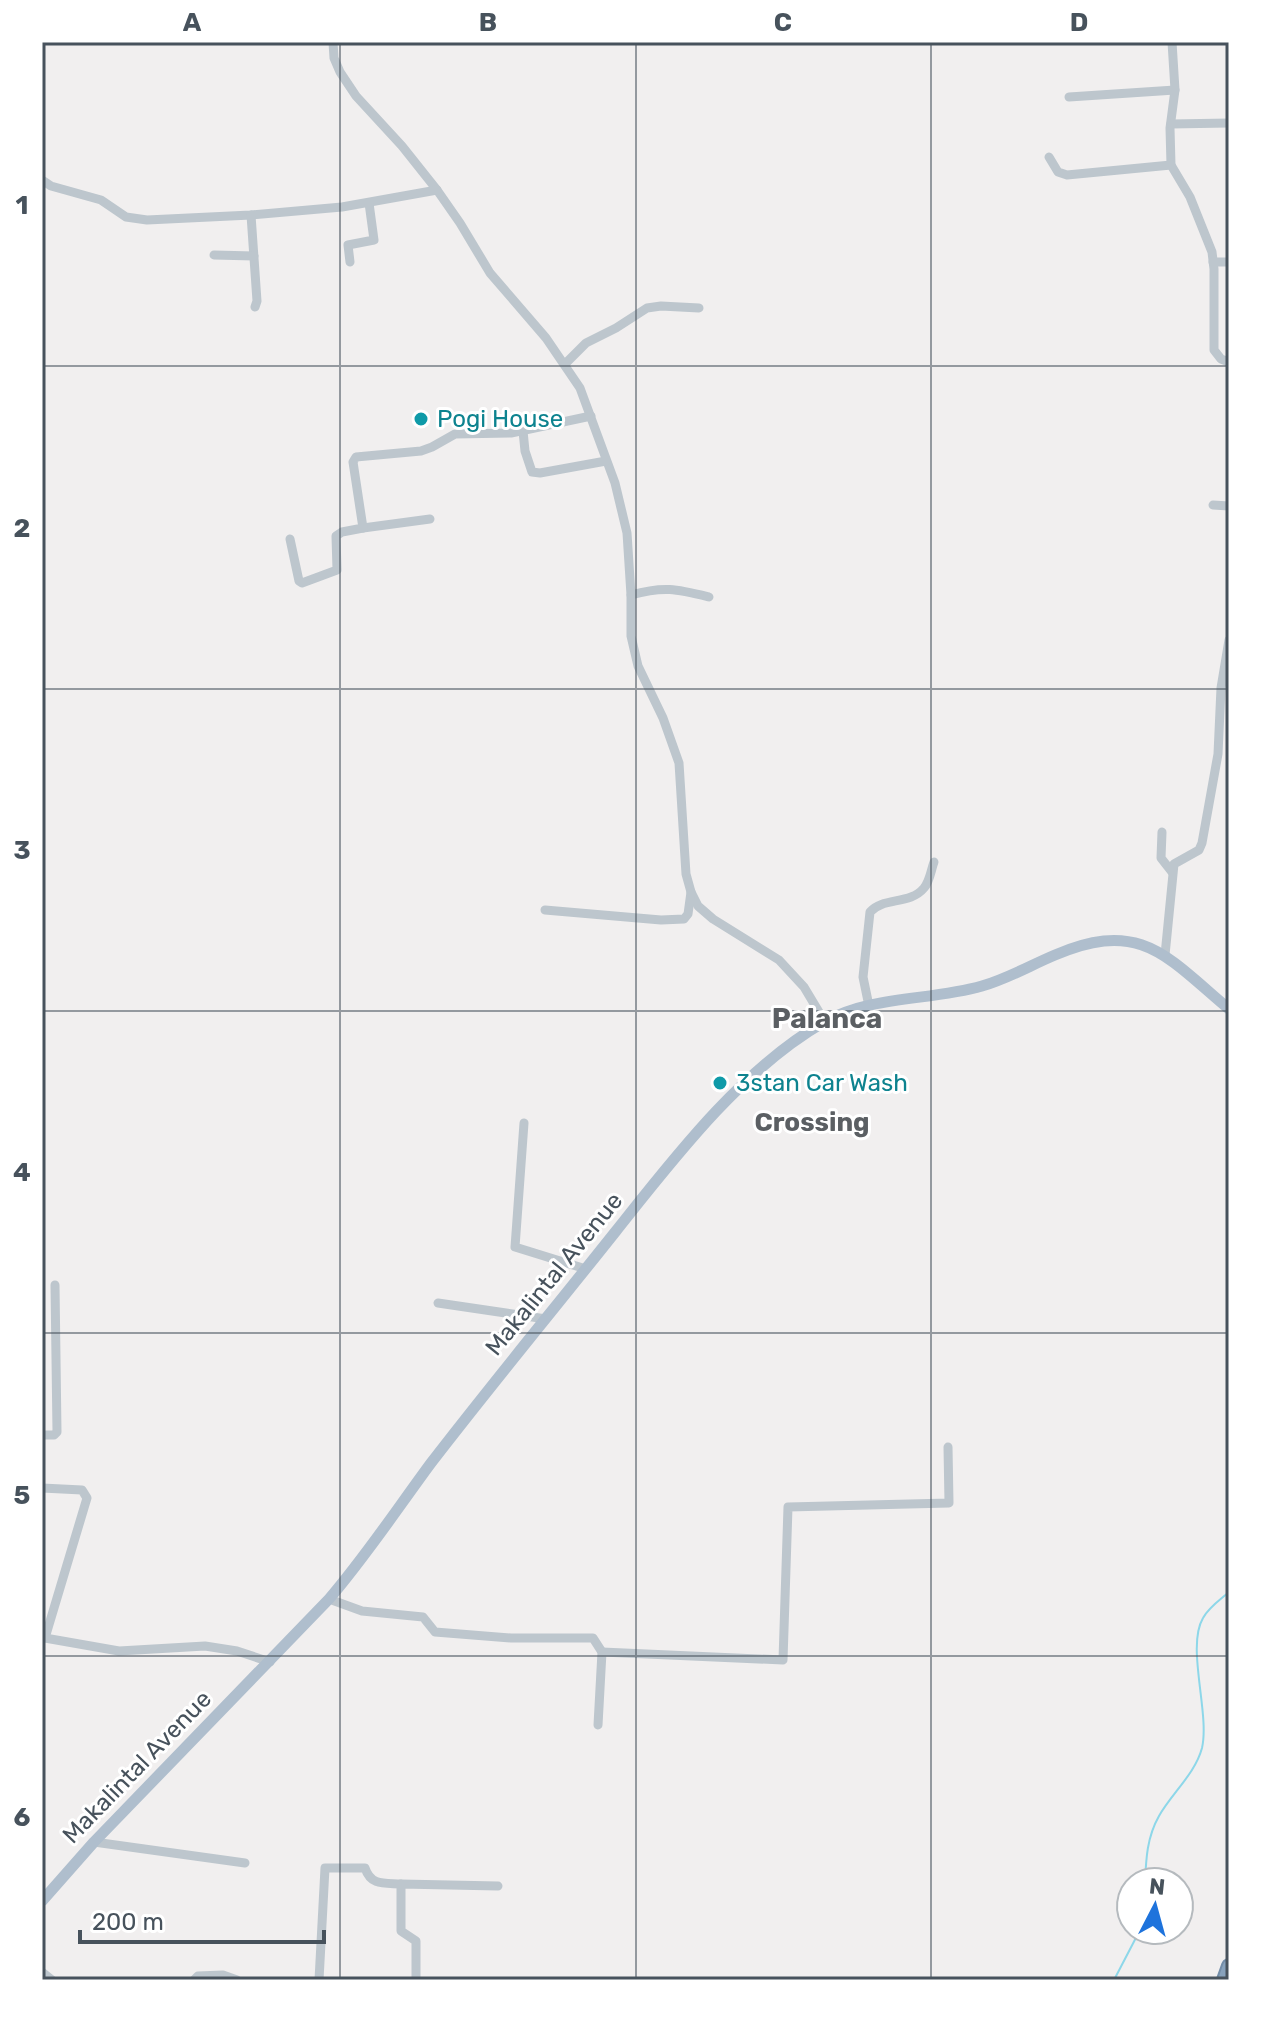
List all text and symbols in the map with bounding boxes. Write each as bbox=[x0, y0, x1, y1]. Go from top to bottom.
text: A bbox=[183, 7, 202, 38]
text: B bbox=[479, 7, 497, 38]
text: C bbox=[774, 7, 792, 38]
text: D bbox=[1070, 7, 1088, 38]
text: 1 bbox=[16, 190, 28, 221]
place label: Pogi House bbox=[437, 405, 563, 433]
marker: Pogi House bbox=[412, 410, 430, 428]
text: 2 bbox=[14, 513, 30, 544]
text: 3 bbox=[13, 835, 31, 866]
district label: Palanca bbox=[772, 1002, 882, 1035]
place label: 3stan Car Wash bbox=[736, 1069, 908, 1097]
marker: 3stan Car Wash bbox=[711, 1074, 729, 1092]
district label: Crossing bbox=[754, 1107, 870, 1138]
text: 4 bbox=[13, 1157, 31, 1188]
street label: Makalintal Avenue bbox=[480, 1187, 628, 1361]
text: 5 bbox=[14, 1480, 30, 1511]
street label: Makalintal Avenue bbox=[57, 1685, 217, 1849]
text: 6 bbox=[14, 1802, 31, 1833]
north arrow bbox=[1115, 1866, 1195, 1946]
text: N bbox=[1148, 1872, 1166, 1901]
scale bar bbox=[80, 1894, 324, 1944]
text: 200 m bbox=[92, 1908, 164, 1936]

